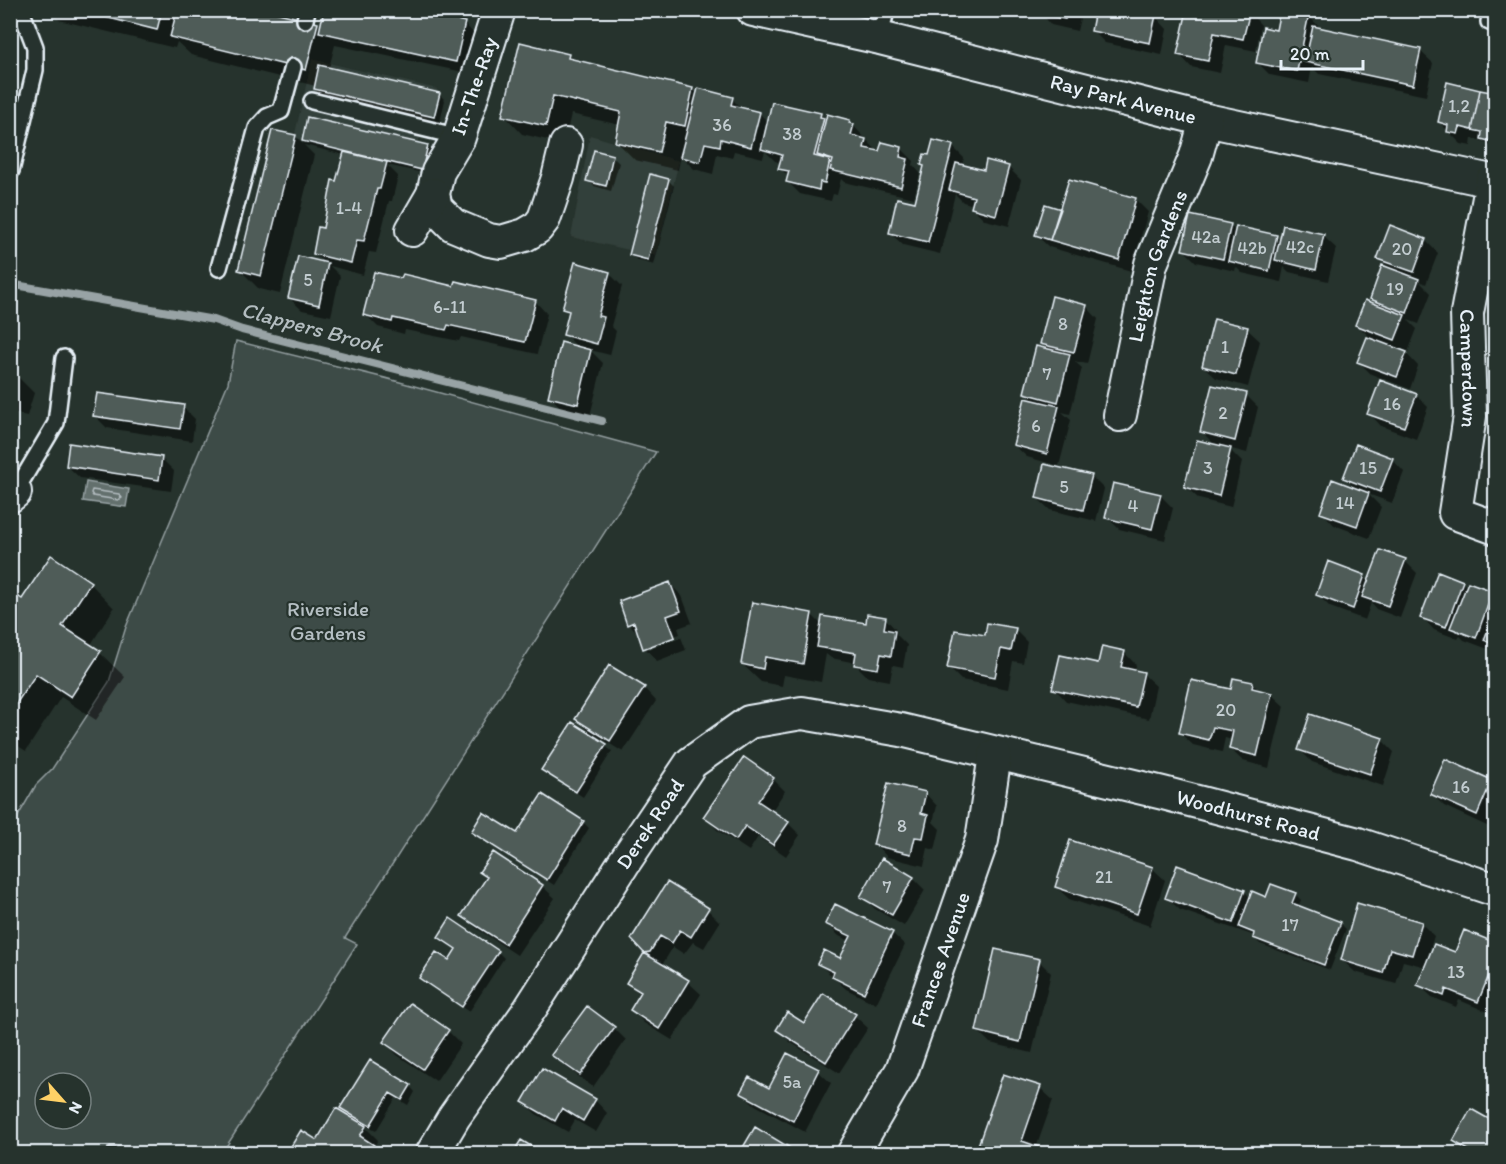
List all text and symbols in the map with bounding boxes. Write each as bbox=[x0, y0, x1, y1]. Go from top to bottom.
street label: In-The-Ray bbox=[445, 33, 502, 138]
scale bar bbox=[1281, 33, 1364, 71]
text: 20 m bbox=[1290, 43, 1330, 65]
street label: Ray Park Avenue bbox=[1048, 68, 1199, 129]
house number: 1,2 bbox=[1448, 95, 1471, 117]
house number: 36 bbox=[712, 114, 732, 136]
house number: 38 bbox=[782, 123, 802, 145]
street label: Leighton Gardens bbox=[1122, 186, 1193, 344]
house number: 1-4 bbox=[336, 197, 362, 219]
house number: 42a bbox=[1191, 226, 1221, 248]
house number: 42c bbox=[1286, 236, 1314, 258]
house number: 42b bbox=[1237, 237, 1267, 259]
house number: 20 bbox=[1392, 238, 1412, 260]
house number: 5 bbox=[303, 269, 313, 291]
house number: 19 bbox=[1386, 278, 1404, 300]
water label: Clappers Brook bbox=[238, 296, 387, 360]
house number: 6-11 bbox=[433, 296, 467, 318]
street label: Camperdown bbox=[1455, 309, 1483, 430]
house number: 8 bbox=[1058, 313, 1068, 335]
house number: 1 bbox=[1221, 336, 1229, 358]
house number: 7 bbox=[1043, 363, 1052, 385]
house number: 16 bbox=[1383, 393, 1401, 415]
house number: 2 bbox=[1218, 402, 1228, 424]
house number: 6 bbox=[1031, 415, 1041, 437]
house number: 3 bbox=[1203, 457, 1213, 479]
house number: 15 bbox=[1359, 457, 1377, 479]
house number: 5 bbox=[1059, 476, 1069, 498]
house number: 14 bbox=[1335, 492, 1355, 514]
house number: 4 bbox=[1128, 495, 1139, 517]
park label: Riverside Gardens bbox=[287, 596, 369, 645]
house number: 20 bbox=[1216, 699, 1236, 721]
street label: Derek Road bbox=[610, 773, 689, 873]
house number: 16 bbox=[1452, 776, 1470, 798]
street label: Woodhurst Road bbox=[1174, 784, 1324, 846]
house number: 8 bbox=[897, 815, 907, 837]
house number: 21 bbox=[1095, 866, 1113, 888]
house number: 7 bbox=[883, 876, 892, 898]
street label: Frances Avenue bbox=[905, 888, 975, 1031]
house number: 17 bbox=[1281, 914, 1299, 936]
house number: 13 bbox=[1447, 961, 1465, 983]
north arrow bbox=[33, 1071, 93, 1131]
house number: 5a bbox=[783, 1071, 802, 1093]
text: N bbox=[65, 1099, 87, 1117]

